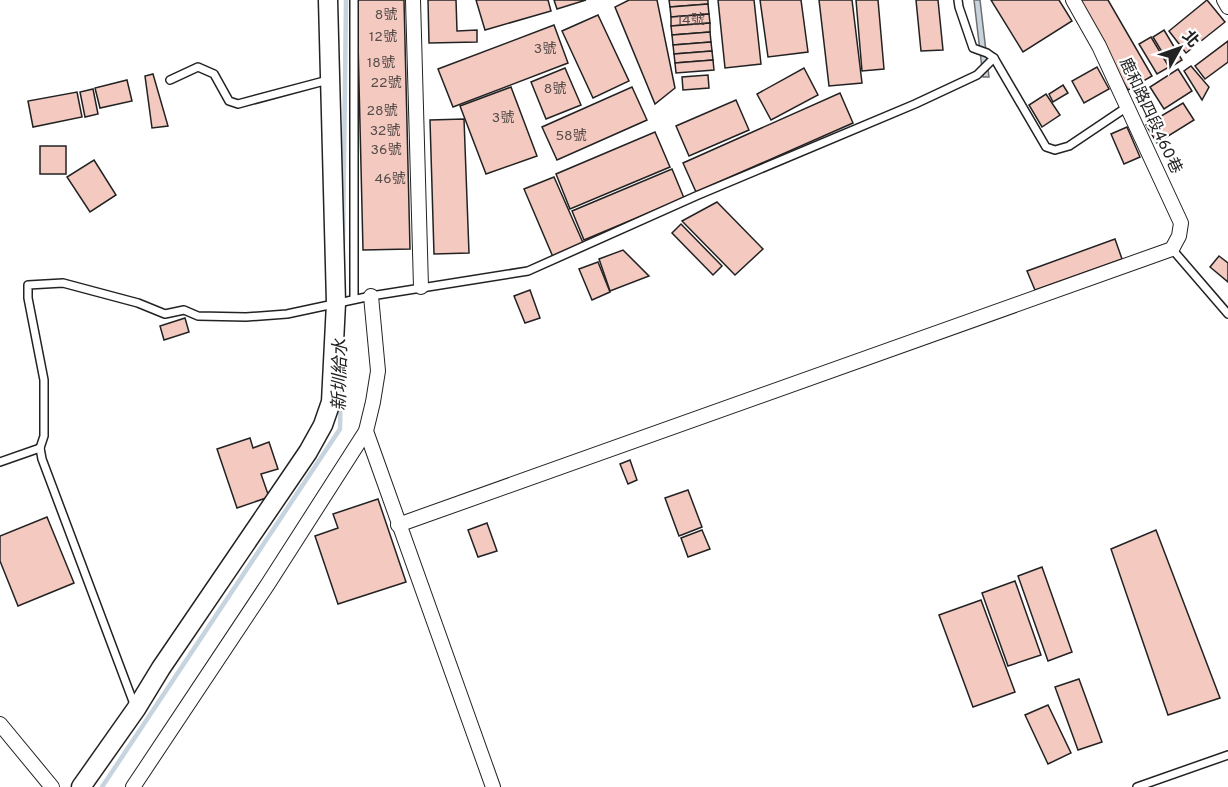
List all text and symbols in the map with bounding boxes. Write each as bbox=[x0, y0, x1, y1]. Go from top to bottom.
house number: 8號 bbox=[375, 7, 397, 24]
house number: 14號 bbox=[677, 12, 705, 29]
north arrow bbox=[1150, 18, 1210, 78]
text: 北 bbox=[1177, 27, 1203, 52]
house number: 12號 bbox=[369, 29, 397, 46]
house number: 3號 bbox=[534, 41, 556, 58]
house number: 18號 bbox=[367, 55, 395, 72]
street label: 鹿和路四段460巷 bbox=[1114, 55, 1186, 177]
house number: 22號 bbox=[370, 75, 402, 92]
house number: 8號 bbox=[544, 81, 566, 98]
house number: 28號 bbox=[366, 103, 398, 120]
house number: 3號 bbox=[492, 110, 514, 127]
house number: 32號 bbox=[370, 123, 400, 140]
house number: 58號 bbox=[555, 128, 587, 145]
house number: 36號 bbox=[371, 142, 401, 159]
house number: 46號 bbox=[374, 171, 406, 188]
water label: 新圳給水 bbox=[329, 338, 353, 411]

